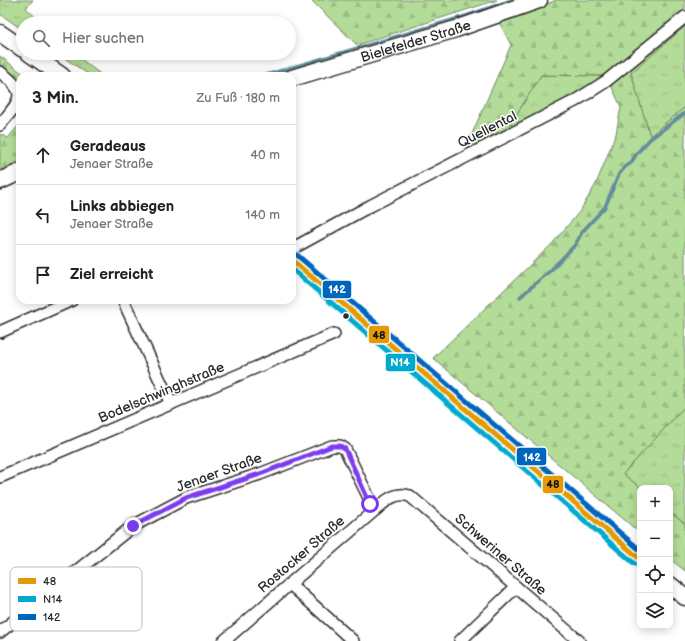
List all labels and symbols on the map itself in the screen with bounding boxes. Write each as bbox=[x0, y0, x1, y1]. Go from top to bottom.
street label: Bielefelder Straße bbox=[359, 17, 473, 66]
street label: Quellental bbox=[455, 107, 520, 152]
line badge: 142 bbox=[322, 280, 352, 299]
text: 142 bbox=[328, 283, 346, 296]
unlabelled marker bbox=[341, 311, 351, 321]
line badge: 48 bbox=[368, 325, 390, 344]
text: 48 bbox=[372, 329, 386, 342]
line badge: N14 bbox=[385, 353, 416, 372]
text: N14 bbox=[390, 356, 410, 369]
street label: Bodelschwinghstraße bbox=[96, 358, 227, 427]
line badge: 142 bbox=[516, 447, 547, 466]
street label: Jenaer Straße bbox=[174, 449, 264, 496]
text: 142 bbox=[523, 451, 541, 464]
line badge: 48 bbox=[542, 475, 564, 494]
text: 48 bbox=[546, 478, 560, 491]
route start bbox=[361, 495, 379, 513]
street label: Schweriner Straße bbox=[451, 510, 550, 599]
street label: Rostocker Straße bbox=[255, 512, 348, 597]
route end bbox=[124, 517, 142, 535]
legend bbox=[10, 567, 142, 631]
text: 48 bbox=[43, 575, 56, 588]
text: N14 bbox=[43, 593, 63, 606]
text: 142 bbox=[43, 611, 61, 624]

